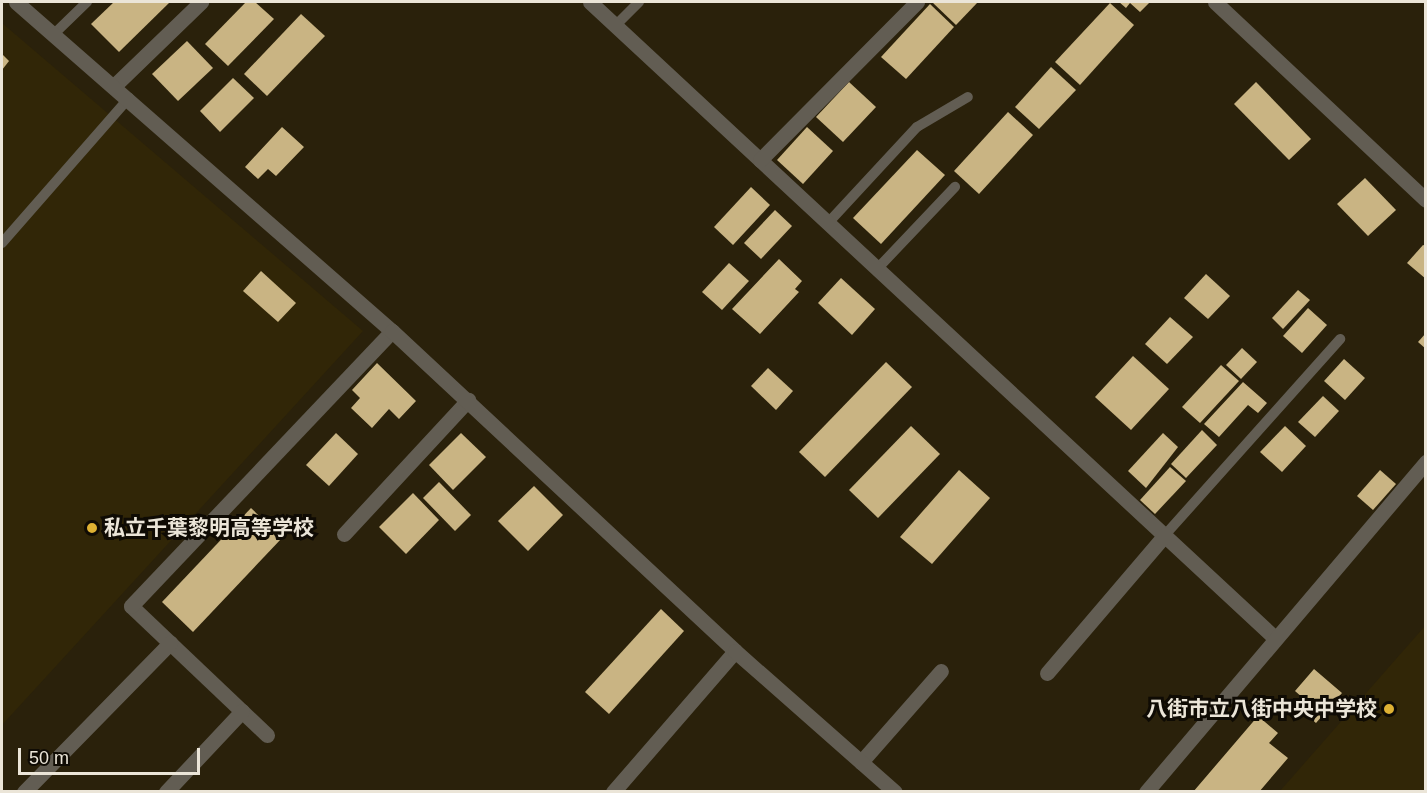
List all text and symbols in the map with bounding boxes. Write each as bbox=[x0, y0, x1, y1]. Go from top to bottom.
place label: 私立千葉黎明高等学校 bbox=[104, 515, 314, 541]
marker: 私立千葉黎明高等学校 bbox=[85, 521, 99, 535]
place label: 八街市立八街中央中学校 bbox=[1146, 696, 1377, 722]
marker: 八街市立八街中央中学校 bbox=[1382, 702, 1396, 716]
scale bar bbox=[21, 736, 202, 774]
text: 50 m bbox=[29, 748, 69, 768]

